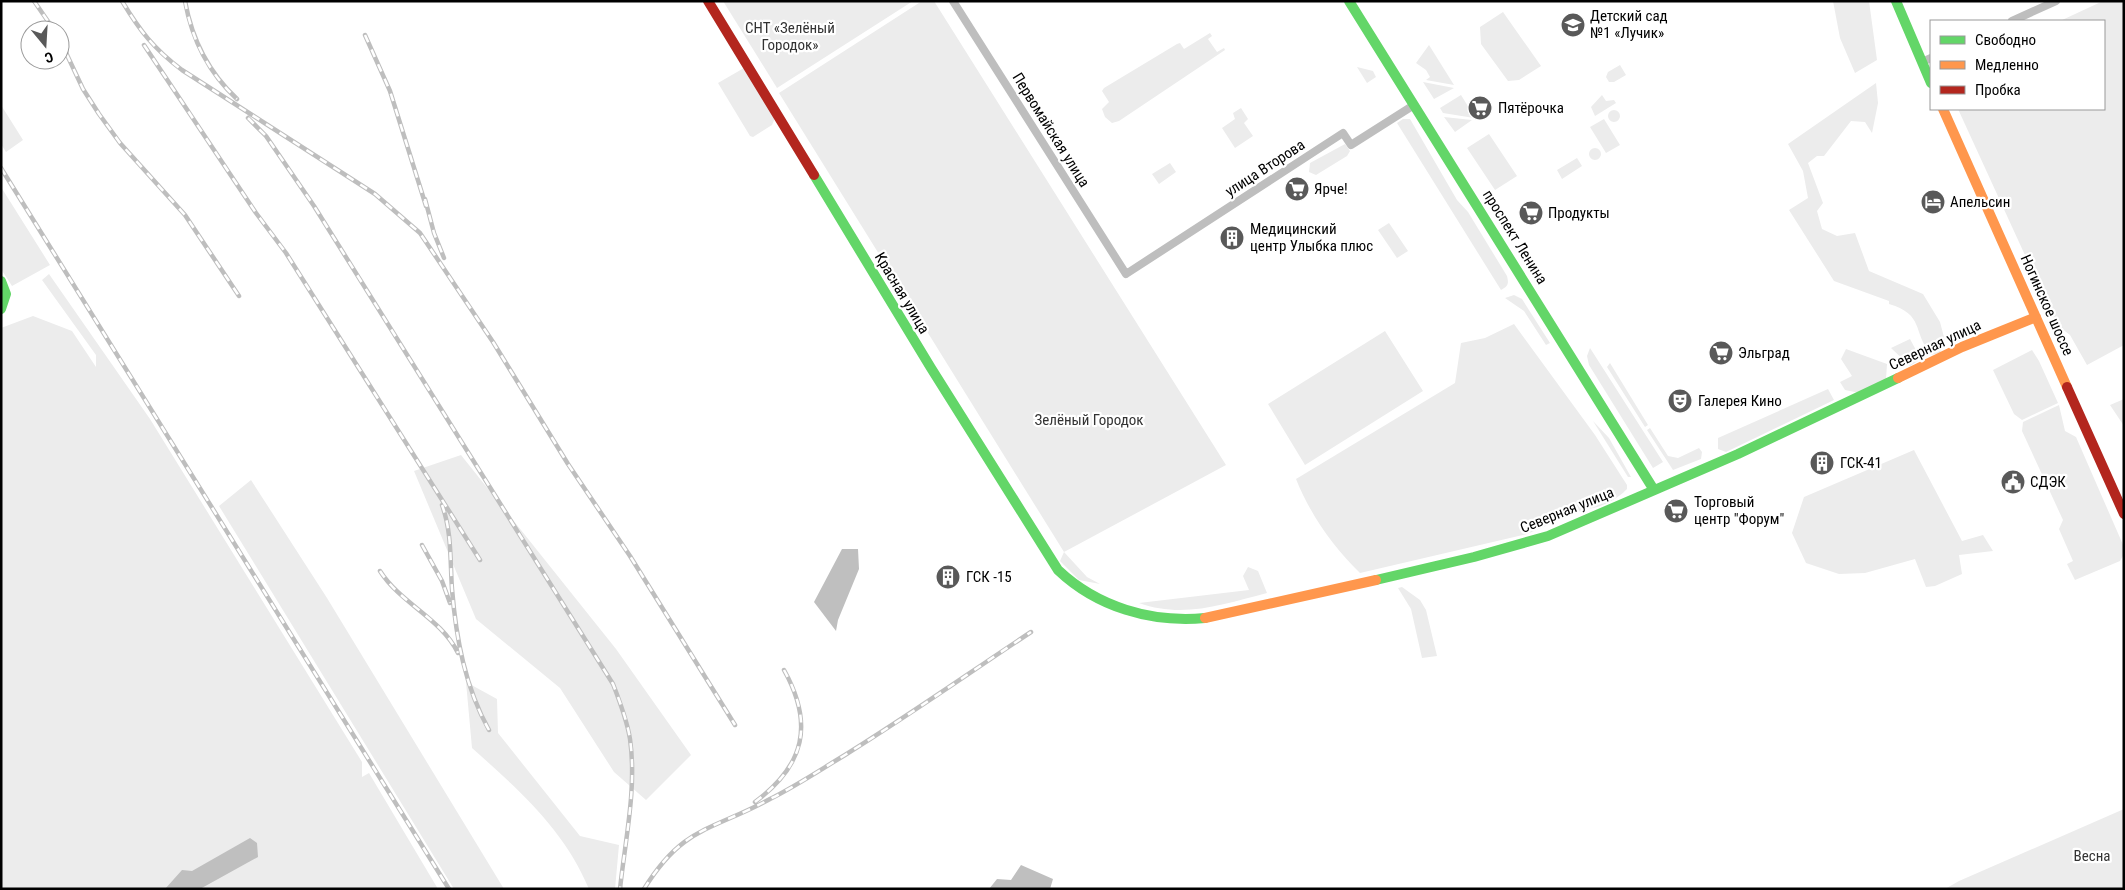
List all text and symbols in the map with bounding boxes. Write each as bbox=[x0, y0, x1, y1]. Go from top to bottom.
place label: Детский сад №1 «Лучик» bbox=[1590, 7, 1668, 42]
school or university icon: Детский сад №1 «Лучик» bbox=[1560, 12, 1586, 38]
park label: СНТ «Зелёный Городок» bbox=[745, 19, 835, 54]
north arrow bbox=[20, 20, 70, 70]
legend bbox=[1930, 20, 2105, 110]
text: Свободно bbox=[1975, 31, 2036, 49]
text: С bbox=[43, 49, 55, 66]
text: Медленно bbox=[1975, 56, 2039, 74]
street label: Первомайская улица bbox=[1008, 69, 1094, 191]
text: Пробка bbox=[1975, 81, 2021, 99]
supermarket icon: Пятёрочка bbox=[1467, 95, 1493, 121]
place label: Пятёрочка bbox=[1498, 99, 1564, 117]
street label: улица Второва bbox=[1222, 136, 1308, 200]
supermarket icon: Ярче! bbox=[1284, 176, 1310, 202]
place label: Ярче! bbox=[1314, 180, 1348, 198]
street label: проспект Ленина bbox=[1479, 187, 1551, 287]
hotel icon: Апельсин bbox=[1920, 189, 1946, 215]
place label: Апельсин bbox=[1950, 193, 2010, 211]
supermarket icon: Продукты bbox=[1518, 200, 1544, 226]
place label: Продукты bbox=[1548, 204, 1610, 222]
place label: Медицинский центр Улыбка плюс bbox=[1250, 220, 1373, 255]
building icon: Медицинский центр Улыбка плюс bbox=[1219, 225, 1245, 251]
street label: Красная улица bbox=[871, 249, 933, 337]
street label: Ногинское шоссе bbox=[2017, 252, 2077, 358]
street label: Северная улица bbox=[1886, 316, 1984, 374]
supermarket icon: Эльград bbox=[1708, 340, 1734, 366]
place label: Эльград bbox=[1738, 344, 1790, 362]
theatre icon: Галерея Кино bbox=[1667, 388, 1693, 414]
place label: Галерея Кино bbox=[1698, 392, 1782, 410]
park label: Зелёный Городок bbox=[1034, 411, 1144, 429]
building icon: ГСК-41 bbox=[1809, 450, 1835, 476]
place label: ГСК-41 bbox=[1840, 454, 1882, 472]
public building icon: СДЭК bbox=[2000, 469, 2026, 495]
place label: СДЭК bbox=[2030, 473, 2066, 491]
street label: Северная улица bbox=[1518, 483, 1616, 537]
place label: Торговый центр "Форум" bbox=[1694, 493, 1784, 528]
supermarket icon: Торговый центр "Форум" bbox=[1663, 498, 1689, 524]
building icon: ГСК -15 bbox=[935, 564, 961, 590]
place label: ГСК -15 bbox=[966, 568, 1012, 586]
park label: Весна bbox=[2074, 847, 2110, 865]

